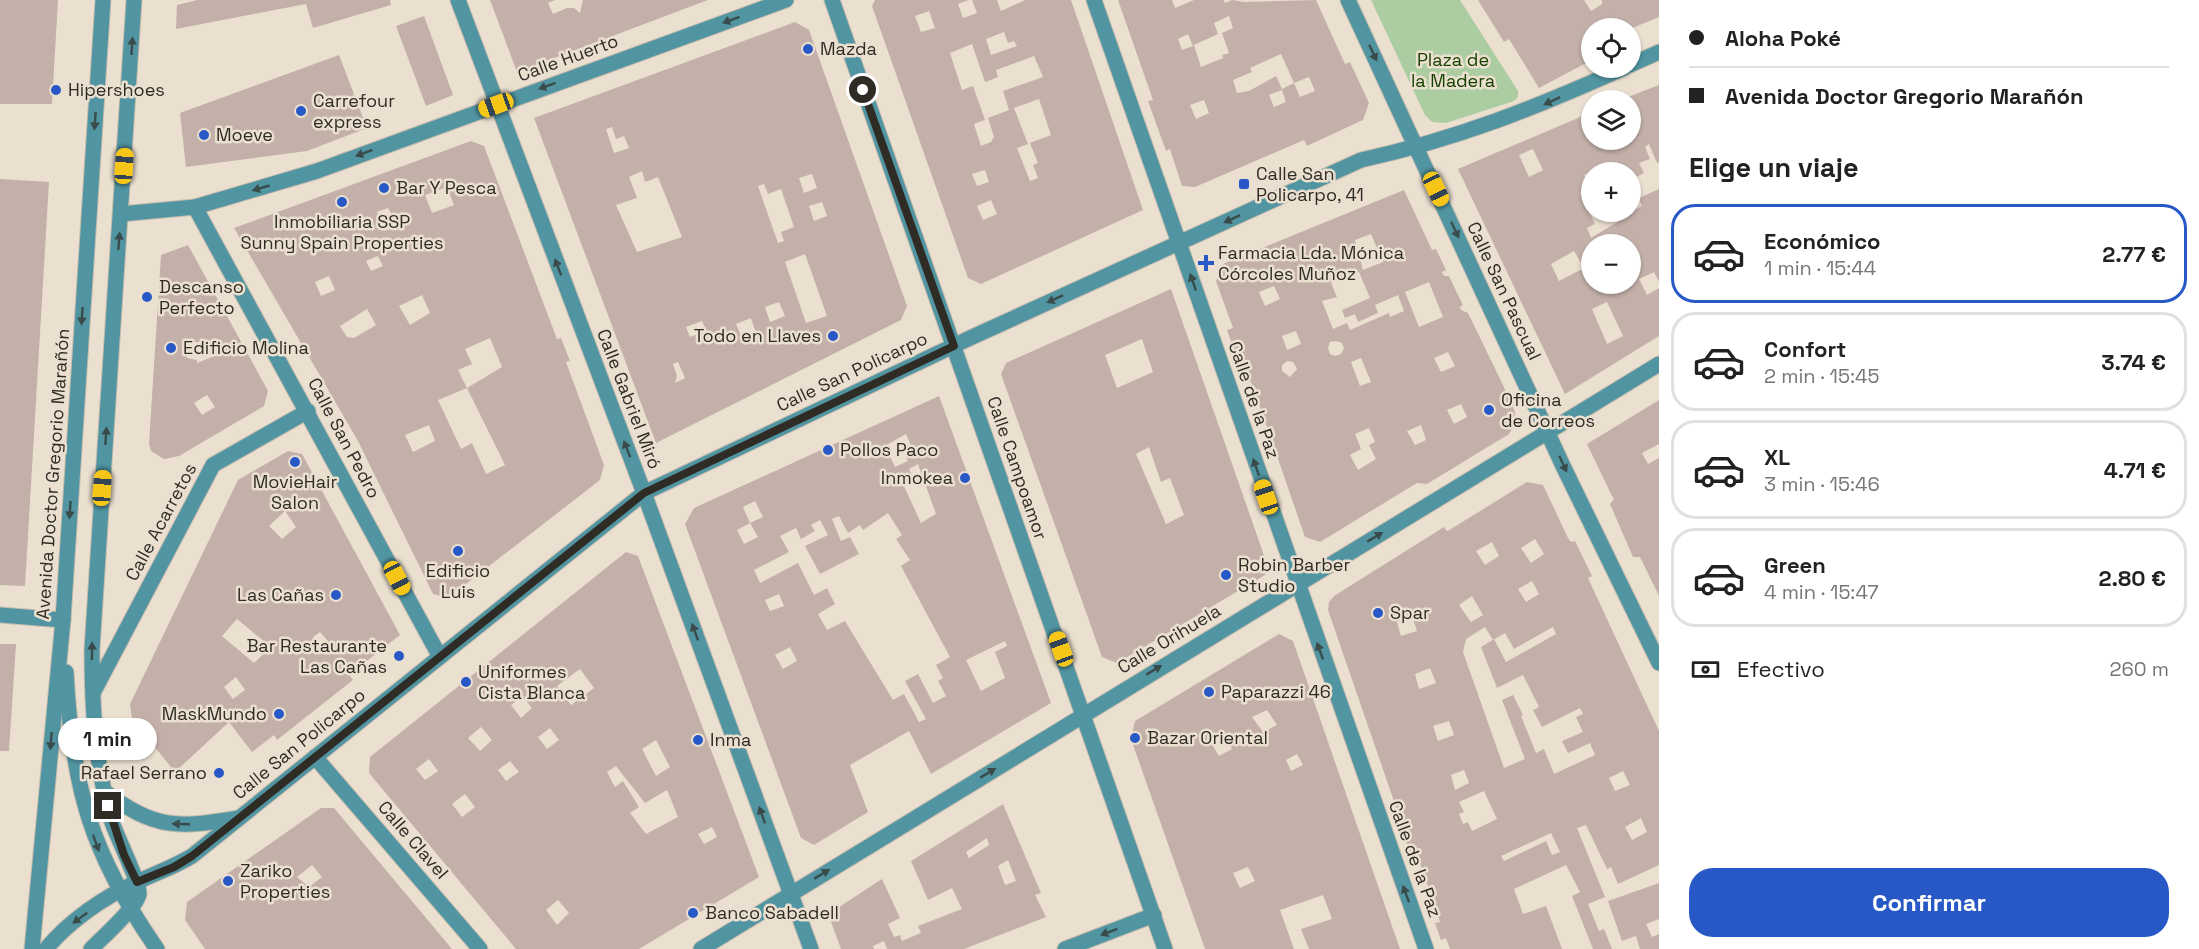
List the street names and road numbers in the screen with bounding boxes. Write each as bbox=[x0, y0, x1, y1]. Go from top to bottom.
street label: Calle Huerto bbox=[514, 29, 621, 86]
street label: Calle San Pascual bbox=[1462, 218, 1547, 364]
street label: Calle Gabriel Miró bbox=[592, 325, 667, 472]
street label: Calle San Policarpo bbox=[773, 326, 931, 417]
street label: Avenida Doctor Gregorio Marañón bbox=[31, 328, 74, 620]
street label: Calle de la Paz bbox=[1224, 338, 1285, 462]
street label: Calle San Pedro bbox=[303, 373, 386, 502]
street label: Calle Campoamor bbox=[982, 393, 1053, 543]
street label: Calle Acarretos bbox=[120, 459, 201, 585]
street label: Calle Orihuela bbox=[1113, 599, 1225, 678]
street label: Calle San Policarpo bbox=[228, 683, 370, 804]
street label: Calle Clavel bbox=[373, 796, 454, 884]
street label: Calle de la Paz bbox=[1384, 797, 1447, 920]

